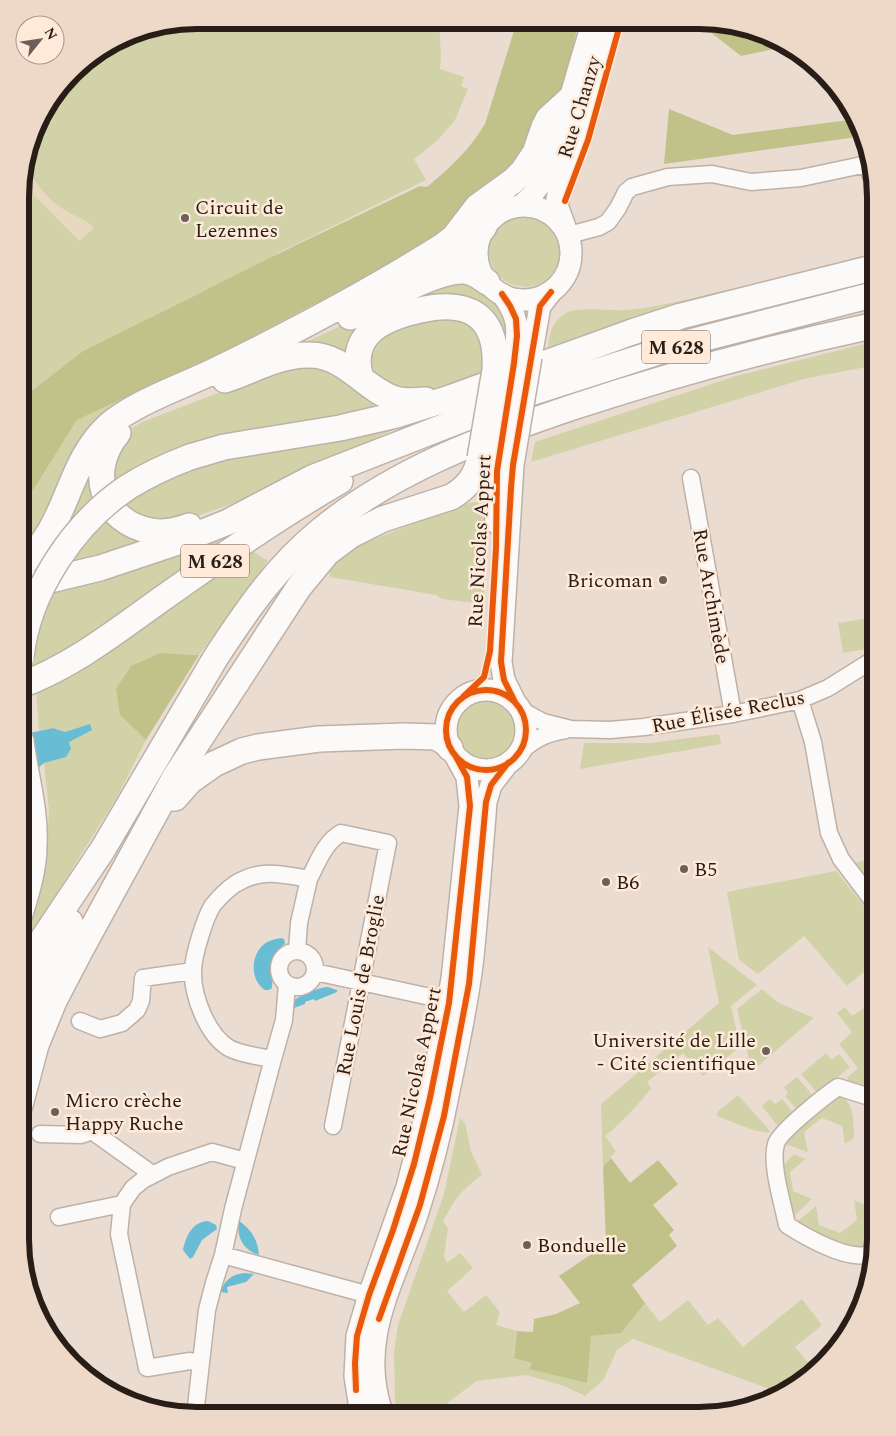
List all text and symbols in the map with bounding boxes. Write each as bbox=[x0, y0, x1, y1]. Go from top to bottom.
north arrow bbox=[15, 15, 65, 65]
text: N bbox=[39, 24, 63, 44]
street label: Rue Chanzy bbox=[550, 51, 610, 162]
place label: Circuit de Lezennes bbox=[195, 193, 284, 246]
marker: Circuit de Lezennes bbox=[179, 212, 191, 224]
road number: M 628 bbox=[642, 331, 710, 364]
street label: Rue Nicolas Appert bbox=[460, 454, 500, 628]
street label: Rue Archimède bbox=[684, 526, 738, 666]
road number: M 628 bbox=[181, 544, 249, 578]
place label: Bricoman bbox=[567, 566, 653, 596]
marker: Bricoman bbox=[657, 574, 669, 586]
street label: Rue Élisée Reclus bbox=[649, 682, 807, 742]
place label: B5 bbox=[694, 855, 717, 885]
marker: B5 bbox=[678, 863, 690, 875]
place label: B6 bbox=[616, 868, 639, 898]
marker: B6 bbox=[600, 876, 612, 888]
street label: Rue Louis de Broglie bbox=[329, 892, 393, 1078]
street label: Rue Nicolas Appert bbox=[384, 984, 450, 1160]
place label: Université de Lille ‐ Cité scientifique bbox=[592, 1026, 756, 1079]
marker: Université de Lille ‐ Cité scientifique bbox=[760, 1045, 772, 1057]
place label: Micro crèche Happy Ruche bbox=[65, 1086, 184, 1139]
marker: Micro crèche Happy Ruche bbox=[49, 1106, 61, 1118]
place label: Bonduelle bbox=[537, 1231, 626, 1261]
marker: Bonduelle bbox=[521, 1239, 533, 1251]

